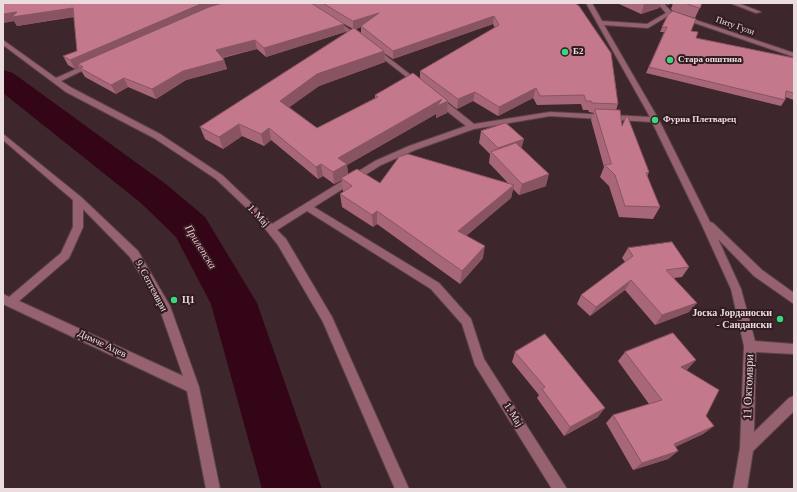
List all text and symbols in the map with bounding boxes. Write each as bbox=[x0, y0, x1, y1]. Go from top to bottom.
street label: Питу Гули bbox=[714, 14, 756, 38]
marker: Б2 bbox=[560, 47, 570, 57]
place label: Б2 bbox=[573, 47, 583, 57]
marker: Стара општина bbox=[665, 55, 675, 65]
place label: Стара општина bbox=[678, 55, 742, 65]
marker: Фурна Плетварец bbox=[650, 115, 660, 125]
place label: Фурна Плетварец bbox=[663, 115, 736, 125]
street label: 1. Мај bbox=[245, 202, 271, 230]
water label: Прилепска bbox=[181, 222, 219, 272]
street label: 9. Септември bbox=[132, 258, 170, 314]
place label: Ц1 bbox=[182, 294, 195, 306]
marker: Ц1 bbox=[169, 295, 179, 305]
place label: Јоска Јорданоски - Сандански bbox=[692, 307, 772, 330]
marker: Јоска Јорданоски - Сандански bbox=[775, 314, 785, 324]
street label: Димче Ацев bbox=[76, 328, 128, 360]
street label: 11 Октомври bbox=[741, 354, 757, 420]
street label: 1. Мај bbox=[501, 401, 525, 429]

